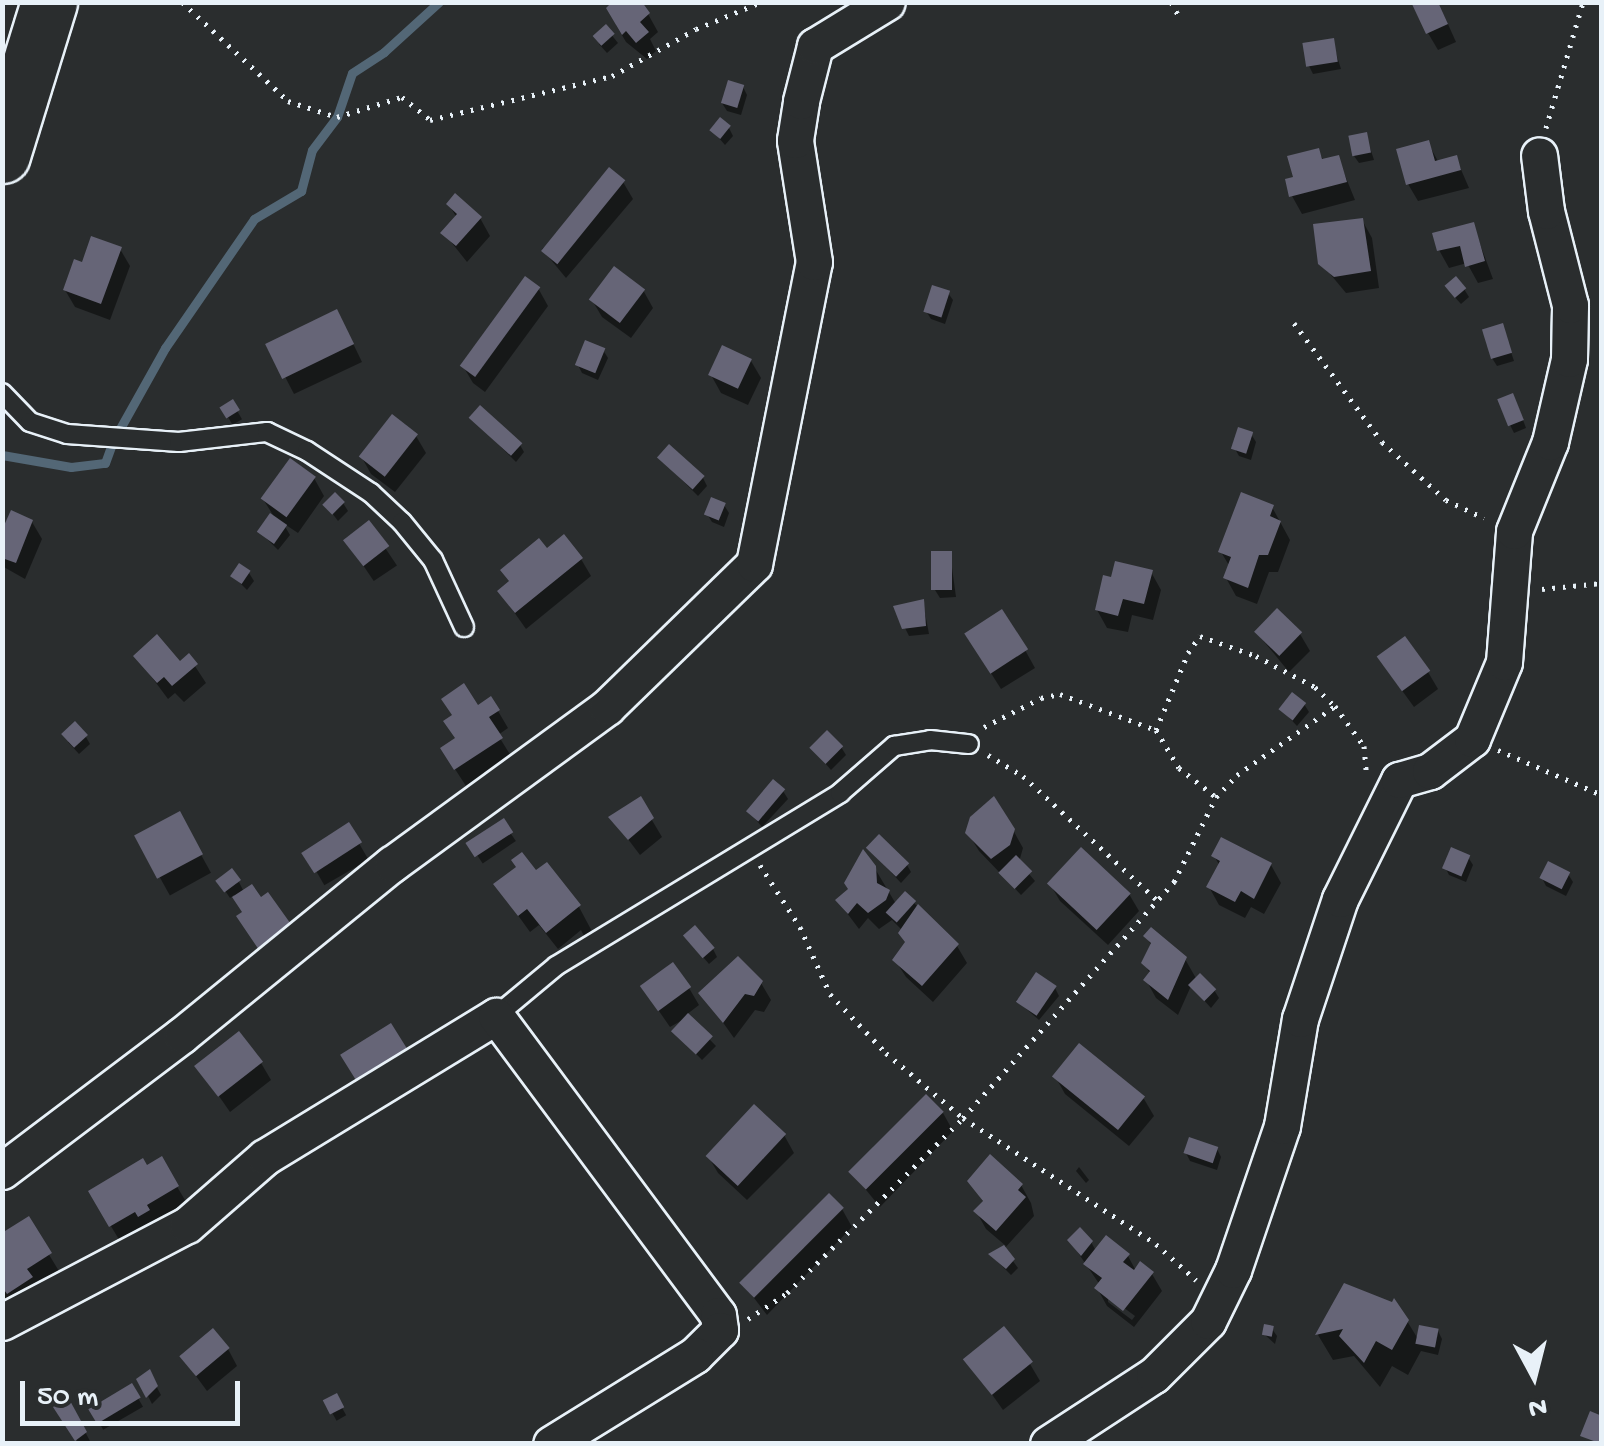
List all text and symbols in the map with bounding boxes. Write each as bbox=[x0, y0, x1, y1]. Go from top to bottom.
north arrow bbox=[1484, 1326, 1584, 1426]
scale bar bbox=[25, 1361, 245, 1423]
text: 50 m bbox=[37, 1381, 98, 1416]
text: N bbox=[1527, 1389, 1549, 1424]

